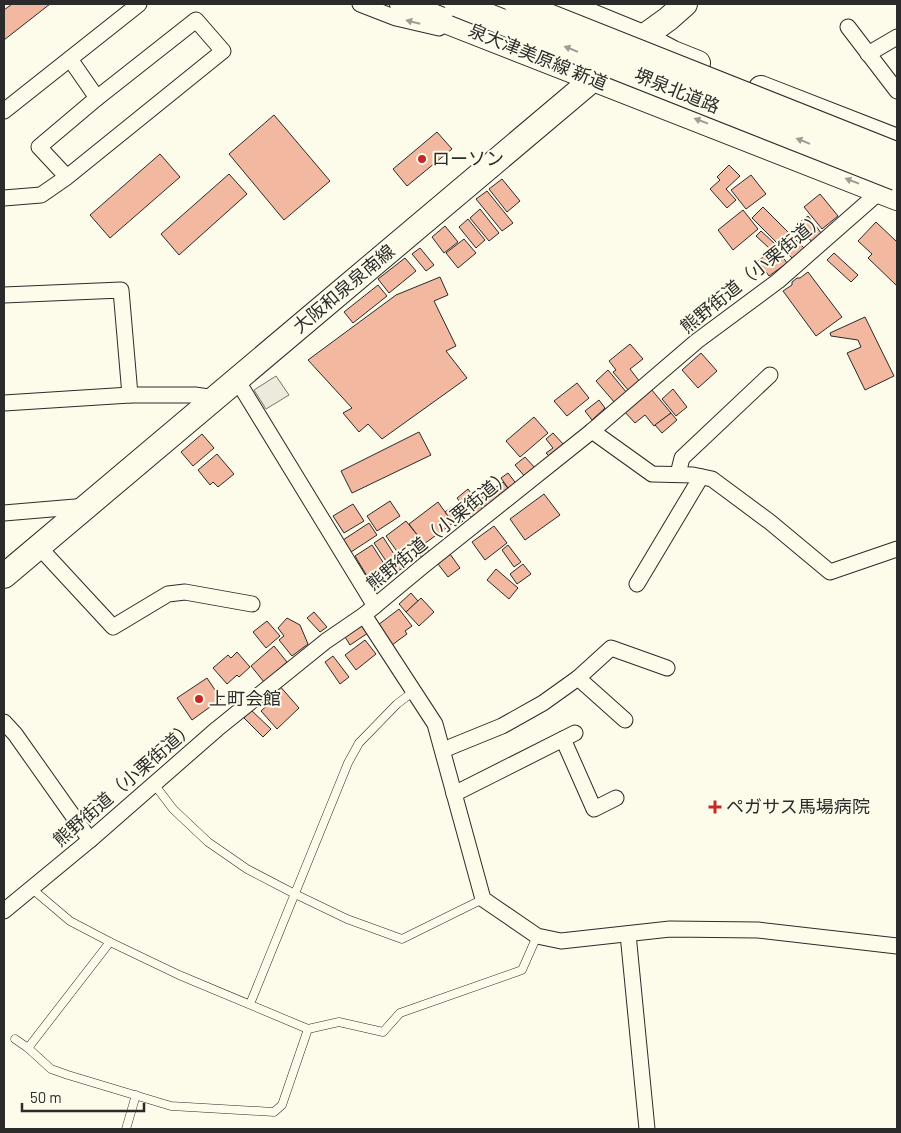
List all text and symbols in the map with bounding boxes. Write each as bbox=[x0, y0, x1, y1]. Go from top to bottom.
one-way arrow bbox=[405, 18, 420, 26]
street label: 泉大津美原線 新道 bbox=[466, 18, 611, 94]
one-way arrow bbox=[563, 45, 578, 52]
street label: 堺泉北道路 bbox=[632, 63, 723, 117]
one-way arrow bbox=[693, 117, 708, 124]
one-way arrow bbox=[795, 137, 810, 145]
place label: ローソン bbox=[432, 147, 504, 169]
marker: ローソン bbox=[416, 153, 428, 165]
one-way arrow bbox=[845, 176, 859, 184]
street label: 熊野街道（小栗街道） bbox=[676, 207, 829, 337]
street label: 大阪和泉泉南線 bbox=[288, 239, 399, 337]
street label: 熊野街道（小栗街道） bbox=[362, 464, 515, 594]
place label: 上町会館 bbox=[209, 687, 281, 709]
marker: 上町会館 bbox=[193, 693, 205, 705]
street label: 熊野街道（小栗街道） bbox=[48, 716, 198, 851]
place label: ペガサス馬場病院 bbox=[726, 795, 870, 817]
marker: ペガサス馬場病院 bbox=[708, 800, 722, 814]
scale bar bbox=[22, 1080, 145, 1112]
text: 50 m bbox=[30, 1088, 62, 1106]

